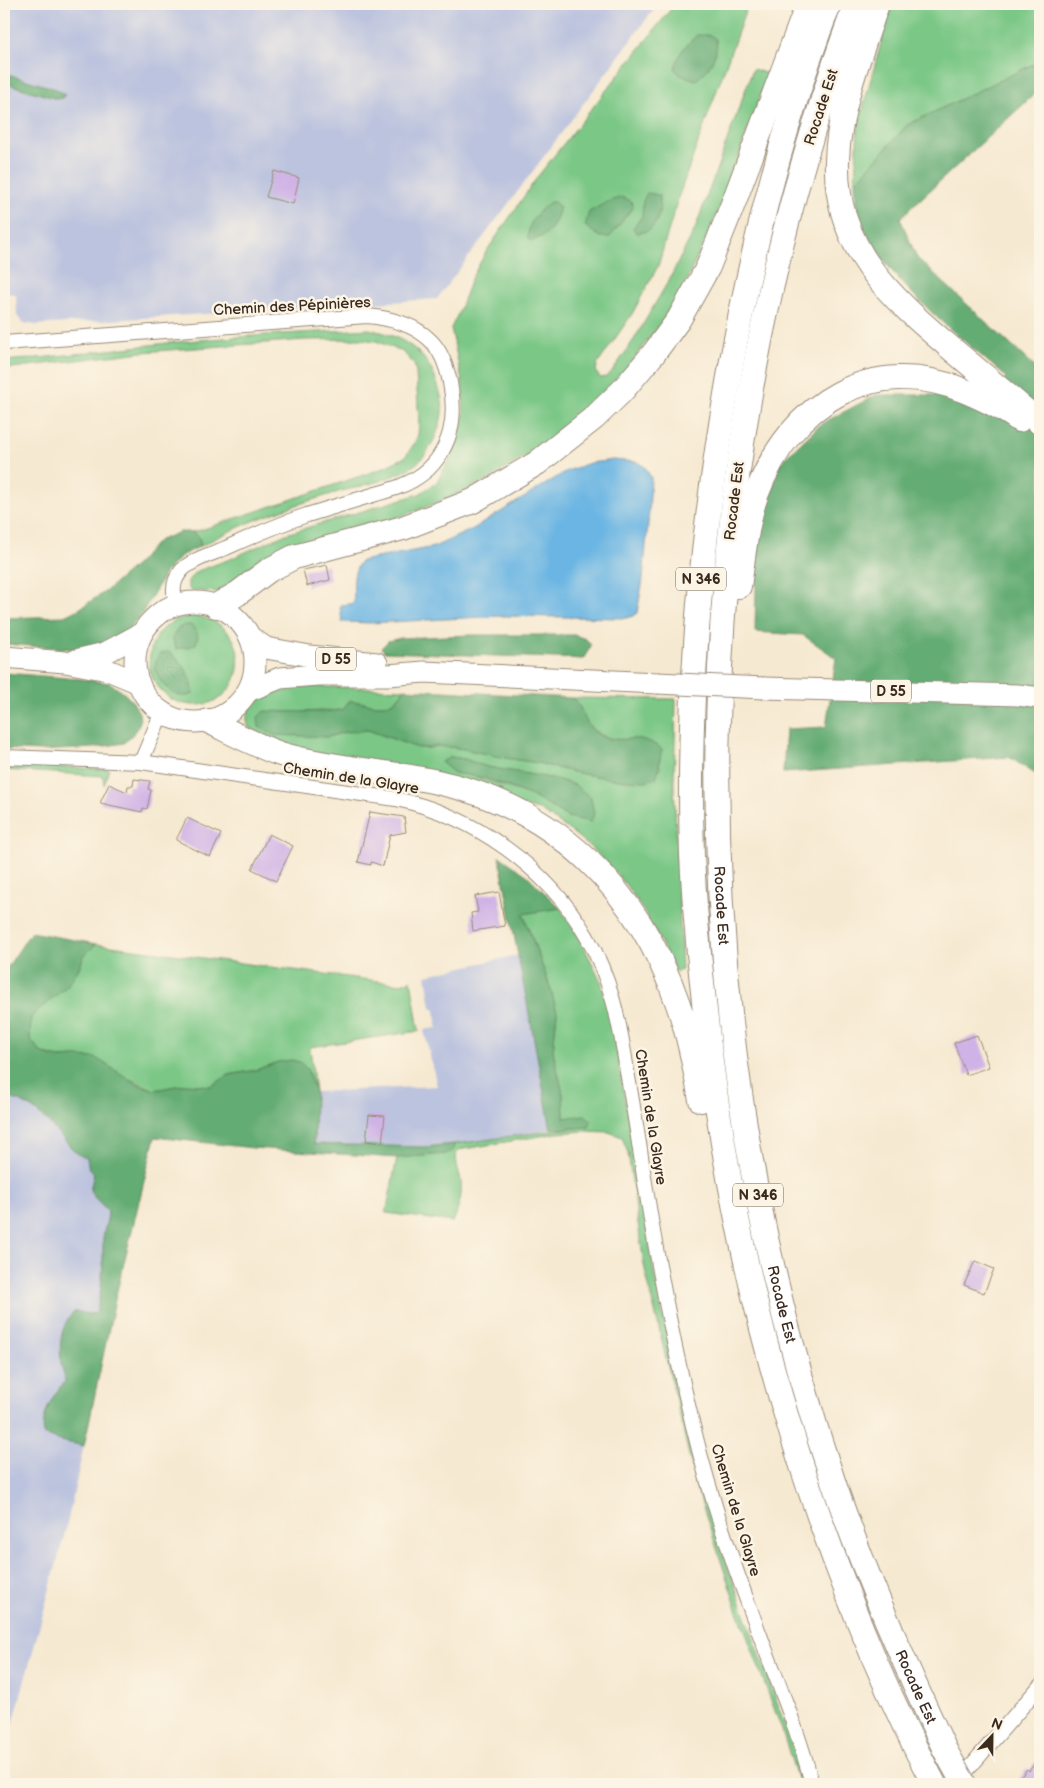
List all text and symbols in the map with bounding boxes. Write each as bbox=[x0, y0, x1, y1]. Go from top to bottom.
street label: Rocade Est bbox=[800, 66, 843, 148]
street label: Chemin des Pépinières bbox=[213, 293, 372, 320]
street label: Rocade Est bbox=[720, 460, 749, 541]
road number: N 346 bbox=[676, 568, 726, 590]
road number: D 55 bbox=[316, 648, 356, 671]
road number: D 55 bbox=[871, 679, 911, 702]
street label: Chemin de la Glayre bbox=[282, 758, 420, 799]
street label: Rocade Est bbox=[709, 865, 733, 946]
street label: Chemin de la Glayre bbox=[630, 1048, 671, 1187]
road number: N 346 bbox=[733, 1184, 783, 1206]
street label: Rocade Est bbox=[763, 1264, 800, 1346]
street label: Chemin de la Glayre bbox=[706, 1442, 765, 1579]
street label: Rocade Est bbox=[890, 1647, 941, 1727]
north arrow bbox=[966, 1710, 1016, 1760]
text: N bbox=[989, 1715, 1005, 1734]

